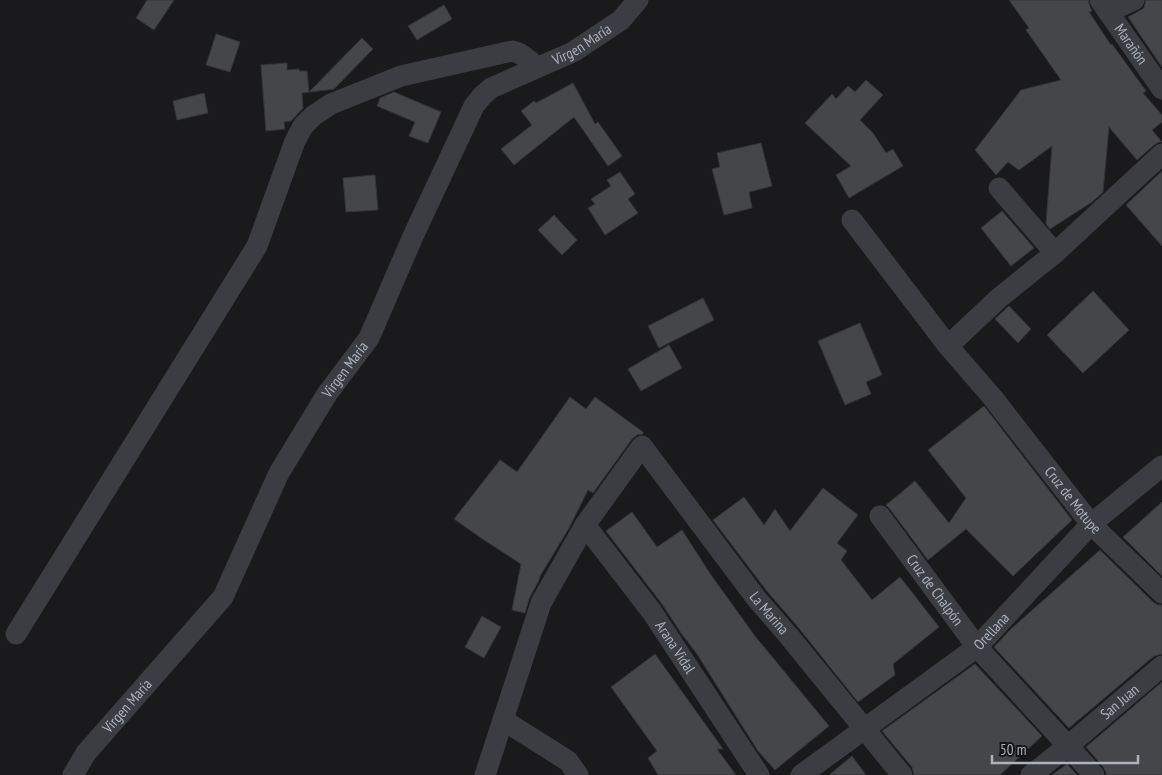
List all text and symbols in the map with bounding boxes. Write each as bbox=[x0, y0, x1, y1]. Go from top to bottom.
street label: Virgen María bbox=[548, 19, 615, 69]
street label: Marañón bbox=[1111, 20, 1152, 68]
street label: Virgen María bbox=[317, 337, 372, 402]
street label: Cruz de Motupe bbox=[1041, 462, 1105, 538]
street label: Cruz de Chalpón bbox=[903, 550, 968, 629]
street label: La Marina bbox=[746, 588, 793, 638]
street label: Orellana bbox=[969, 608, 1013, 654]
street label: Arana Vidal bbox=[651, 617, 700, 677]
street label: Virgen María bbox=[97, 675, 156, 737]
street label: San Juan bbox=[1096, 680, 1143, 723]
scale bar bbox=[992, 732, 1138, 764]
text: 50 m bbox=[1000, 740, 1026, 759]

